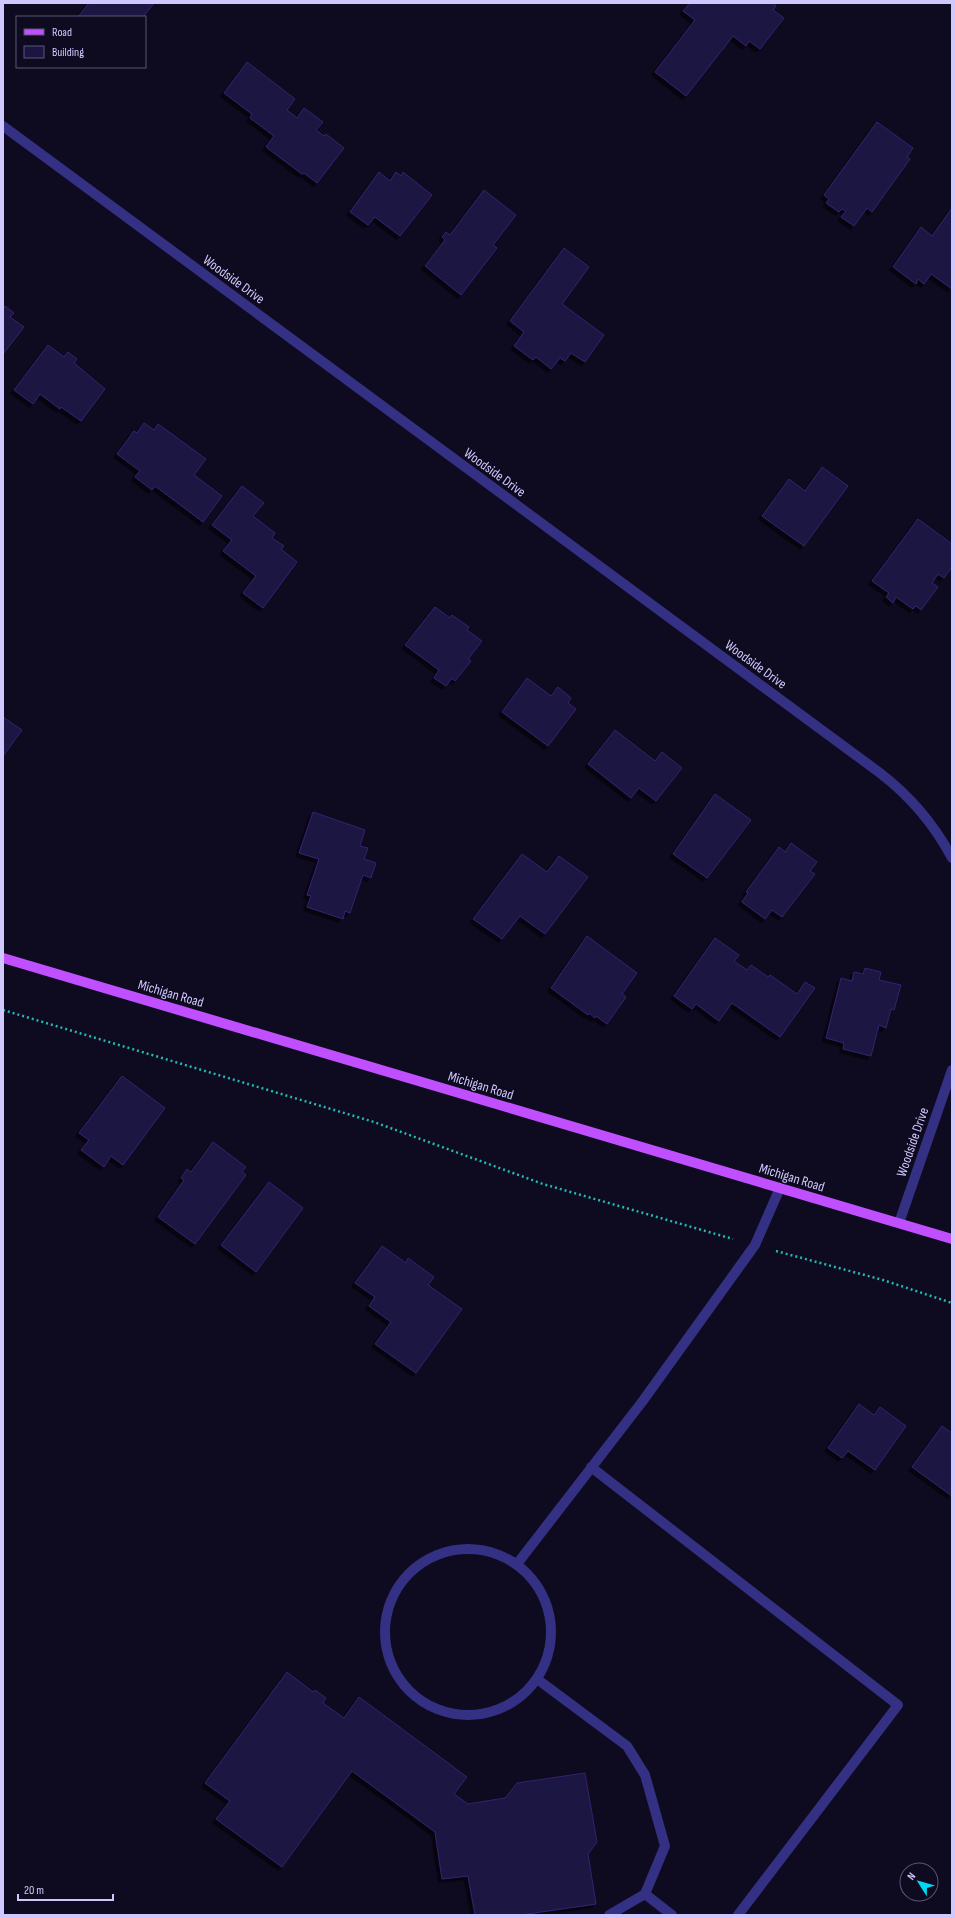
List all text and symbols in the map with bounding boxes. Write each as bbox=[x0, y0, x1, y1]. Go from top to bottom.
legend bbox=[16, 16, 146, 68]
text: Road bbox=[52, 25, 72, 40]
text: Building bbox=[52, 45, 84, 60]
street label: Woodside Drive bbox=[200, 251, 268, 307]
street label: Woodside Drive bbox=[461, 444, 529, 500]
street label: Woodside Drive bbox=[722, 636, 790, 692]
street label: Michigan Road bbox=[136, 976, 206, 1011]
street label: Michigan Road bbox=[446, 1067, 516, 1104]
street label: Woodside Drive bbox=[893, 1105, 932, 1179]
street label: Michigan Road bbox=[757, 1159, 827, 1196]
north arrow bbox=[899, 1862, 939, 1902]
text: N bbox=[904, 1870, 918, 1883]
scale bar bbox=[18, 1876, 113, 1902]
text: 20 m bbox=[24, 1883, 44, 1898]

